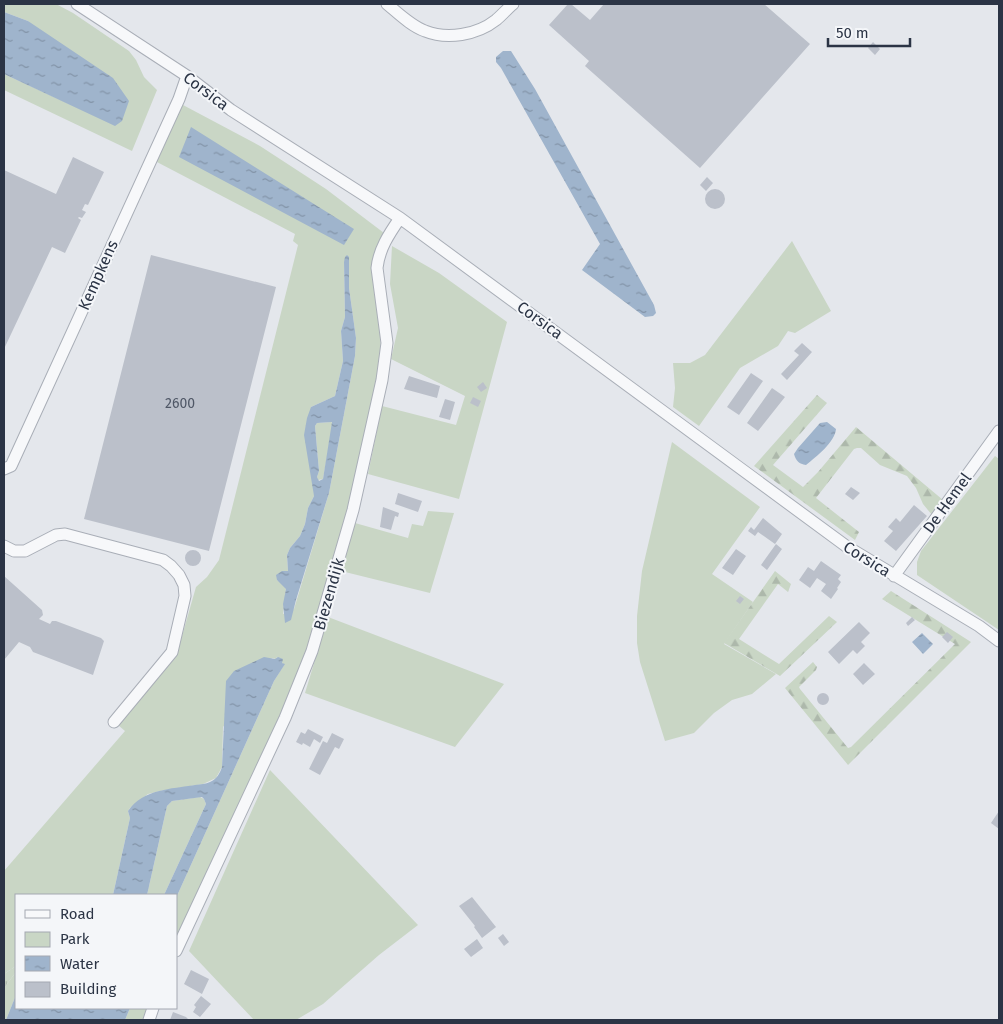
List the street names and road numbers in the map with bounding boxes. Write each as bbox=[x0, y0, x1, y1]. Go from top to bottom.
street label: Corsica bbox=[179, 68, 233, 114]
street label: Kempkens bbox=[74, 237, 122, 313]
street label: Corsica bbox=[513, 297, 567, 343]
street label: De Hemel bbox=[919, 469, 975, 537]
street label: Corsica bbox=[840, 537, 894, 581]
street label: Biezendijk bbox=[310, 555, 349, 632]

